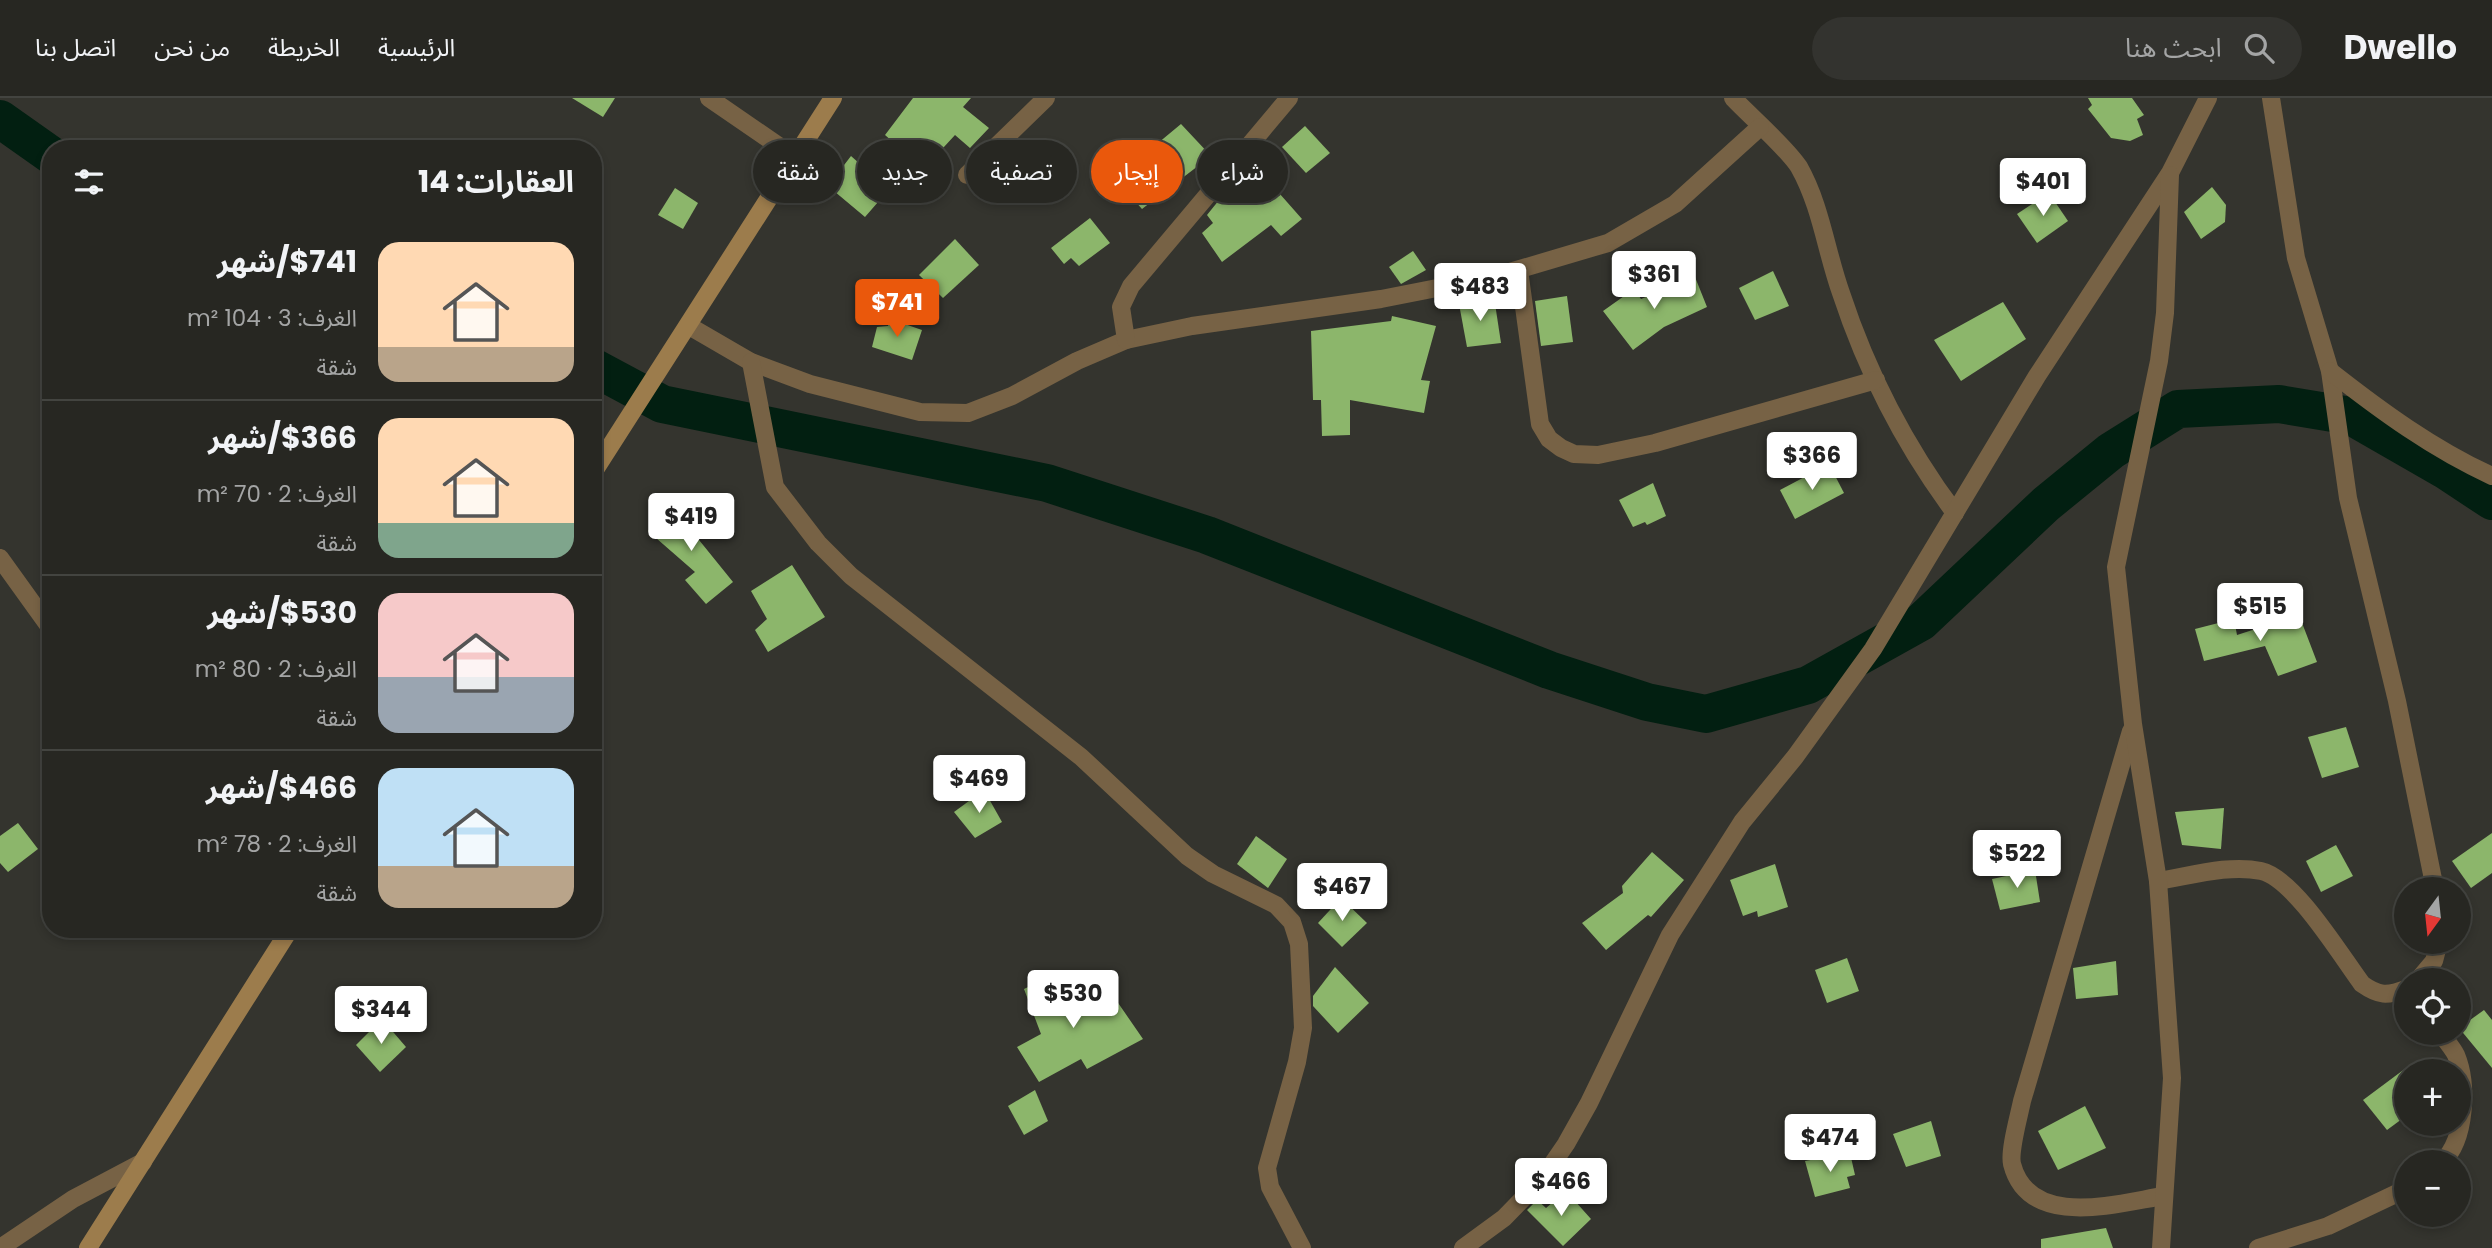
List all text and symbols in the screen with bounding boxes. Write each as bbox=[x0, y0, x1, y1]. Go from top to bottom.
search box bbox=[1812, 17, 2302, 80]
text: Dwello bbox=[2344, 24, 2457, 71]
icon: search bbox=[2240, 29, 2278, 67]
text: ابحث هنا bbox=[2125, 30, 2222, 66]
text: اتصل بنا bbox=[35, 31, 116, 64]
text: من نحن bbox=[154, 31, 230, 64]
text: الخريطة bbox=[268, 31, 340, 64]
text: الرئيسية bbox=[378, 31, 455, 64]
chip: شقة bbox=[753, 140, 843, 203]
chip: جديد bbox=[857, 140, 952, 203]
chip: تصفية bbox=[966, 140, 1077, 203]
chip: إيجار bbox=[1091, 140, 1183, 203]
chip: شراء bbox=[1197, 140, 1288, 203]
pin: $401 bbox=[2002, 158, 2084, 218]
text: العقارات: 14 bbox=[418, 160, 574, 203]
icon: filters bbox=[70, 163, 108, 201]
text: $401 bbox=[2016, 165, 2070, 197]
text: $741/شهر bbox=[217, 240, 357, 283]
pin: $361 bbox=[1613, 252, 1695, 311]
text: $361 bbox=[1628, 258, 1680, 290]
pin: $483 bbox=[1439, 264, 1521, 323]
icon: home bbox=[434, 270, 518, 354]
text: $483 bbox=[1450, 270, 1510, 302]
pin: $741 bbox=[856, 280, 938, 339]
text: $741 bbox=[871, 286, 923, 318]
text: الغرف: 3 · 104 m² bbox=[187, 302, 357, 334]
text: شقة bbox=[316, 351, 357, 383]
text: $366/شهر bbox=[208, 416, 357, 459]
pin: $366 bbox=[1771, 432, 1853, 492]
text: $366 bbox=[1783, 439, 1841, 471]
icon: home bbox=[434, 446, 518, 530]
text: الغرف: 2 · 70 m² bbox=[197, 478, 357, 510]
pin: $419 bbox=[650, 494, 732, 553]
text: $419 bbox=[664, 500, 718, 532]
text: شقة bbox=[316, 527, 357, 559]
pin: $515 bbox=[2219, 584, 2301, 643]
text: $515 bbox=[2233, 590, 2287, 622]
text: $530/شهر bbox=[207, 591, 357, 634]
icon: home bbox=[434, 621, 518, 705]
text: الغرف: 2 · 80 m² bbox=[195, 653, 357, 685]
text: شقة bbox=[316, 702, 357, 734]
pin: $469 bbox=[938, 756, 1020, 815]
text: $469 bbox=[949, 762, 1009, 794]
text: $466/شهر bbox=[206, 766, 357, 809]
icon: home bbox=[434, 796, 518, 880]
text: الغرف: 2 · 78 m² bbox=[197, 828, 357, 860]
pin: $522 bbox=[1976, 830, 2058, 890]
text: $522 bbox=[1989, 837, 2045, 869]
pin: $467 bbox=[1301, 864, 1383, 923]
text: $467 bbox=[1313, 870, 1371, 902]
text: شقة bbox=[316, 877, 357, 909]
north arrow bbox=[2394, 877, 2471, 954]
map controls bbox=[2394, 877, 2471, 1227]
button: locate bbox=[2394, 968, 2471, 1045]
pin: $530 bbox=[1032, 970, 1114, 1030]
text: $530 bbox=[1044, 977, 1103, 1009]
pin: $344 bbox=[340, 986, 422, 1046]
text: $344 bbox=[351, 993, 411, 1025]
button: + bbox=[2394, 1059, 2471, 1136]
pin: $474 bbox=[1789, 1114, 1871, 1174]
text: $474 bbox=[1801, 1121, 1859, 1153]
button: − bbox=[2394, 1150, 2471, 1227]
pin: $466 bbox=[1520, 1158, 1602, 1218]
text: $466 bbox=[1531, 1165, 1591, 1197]

